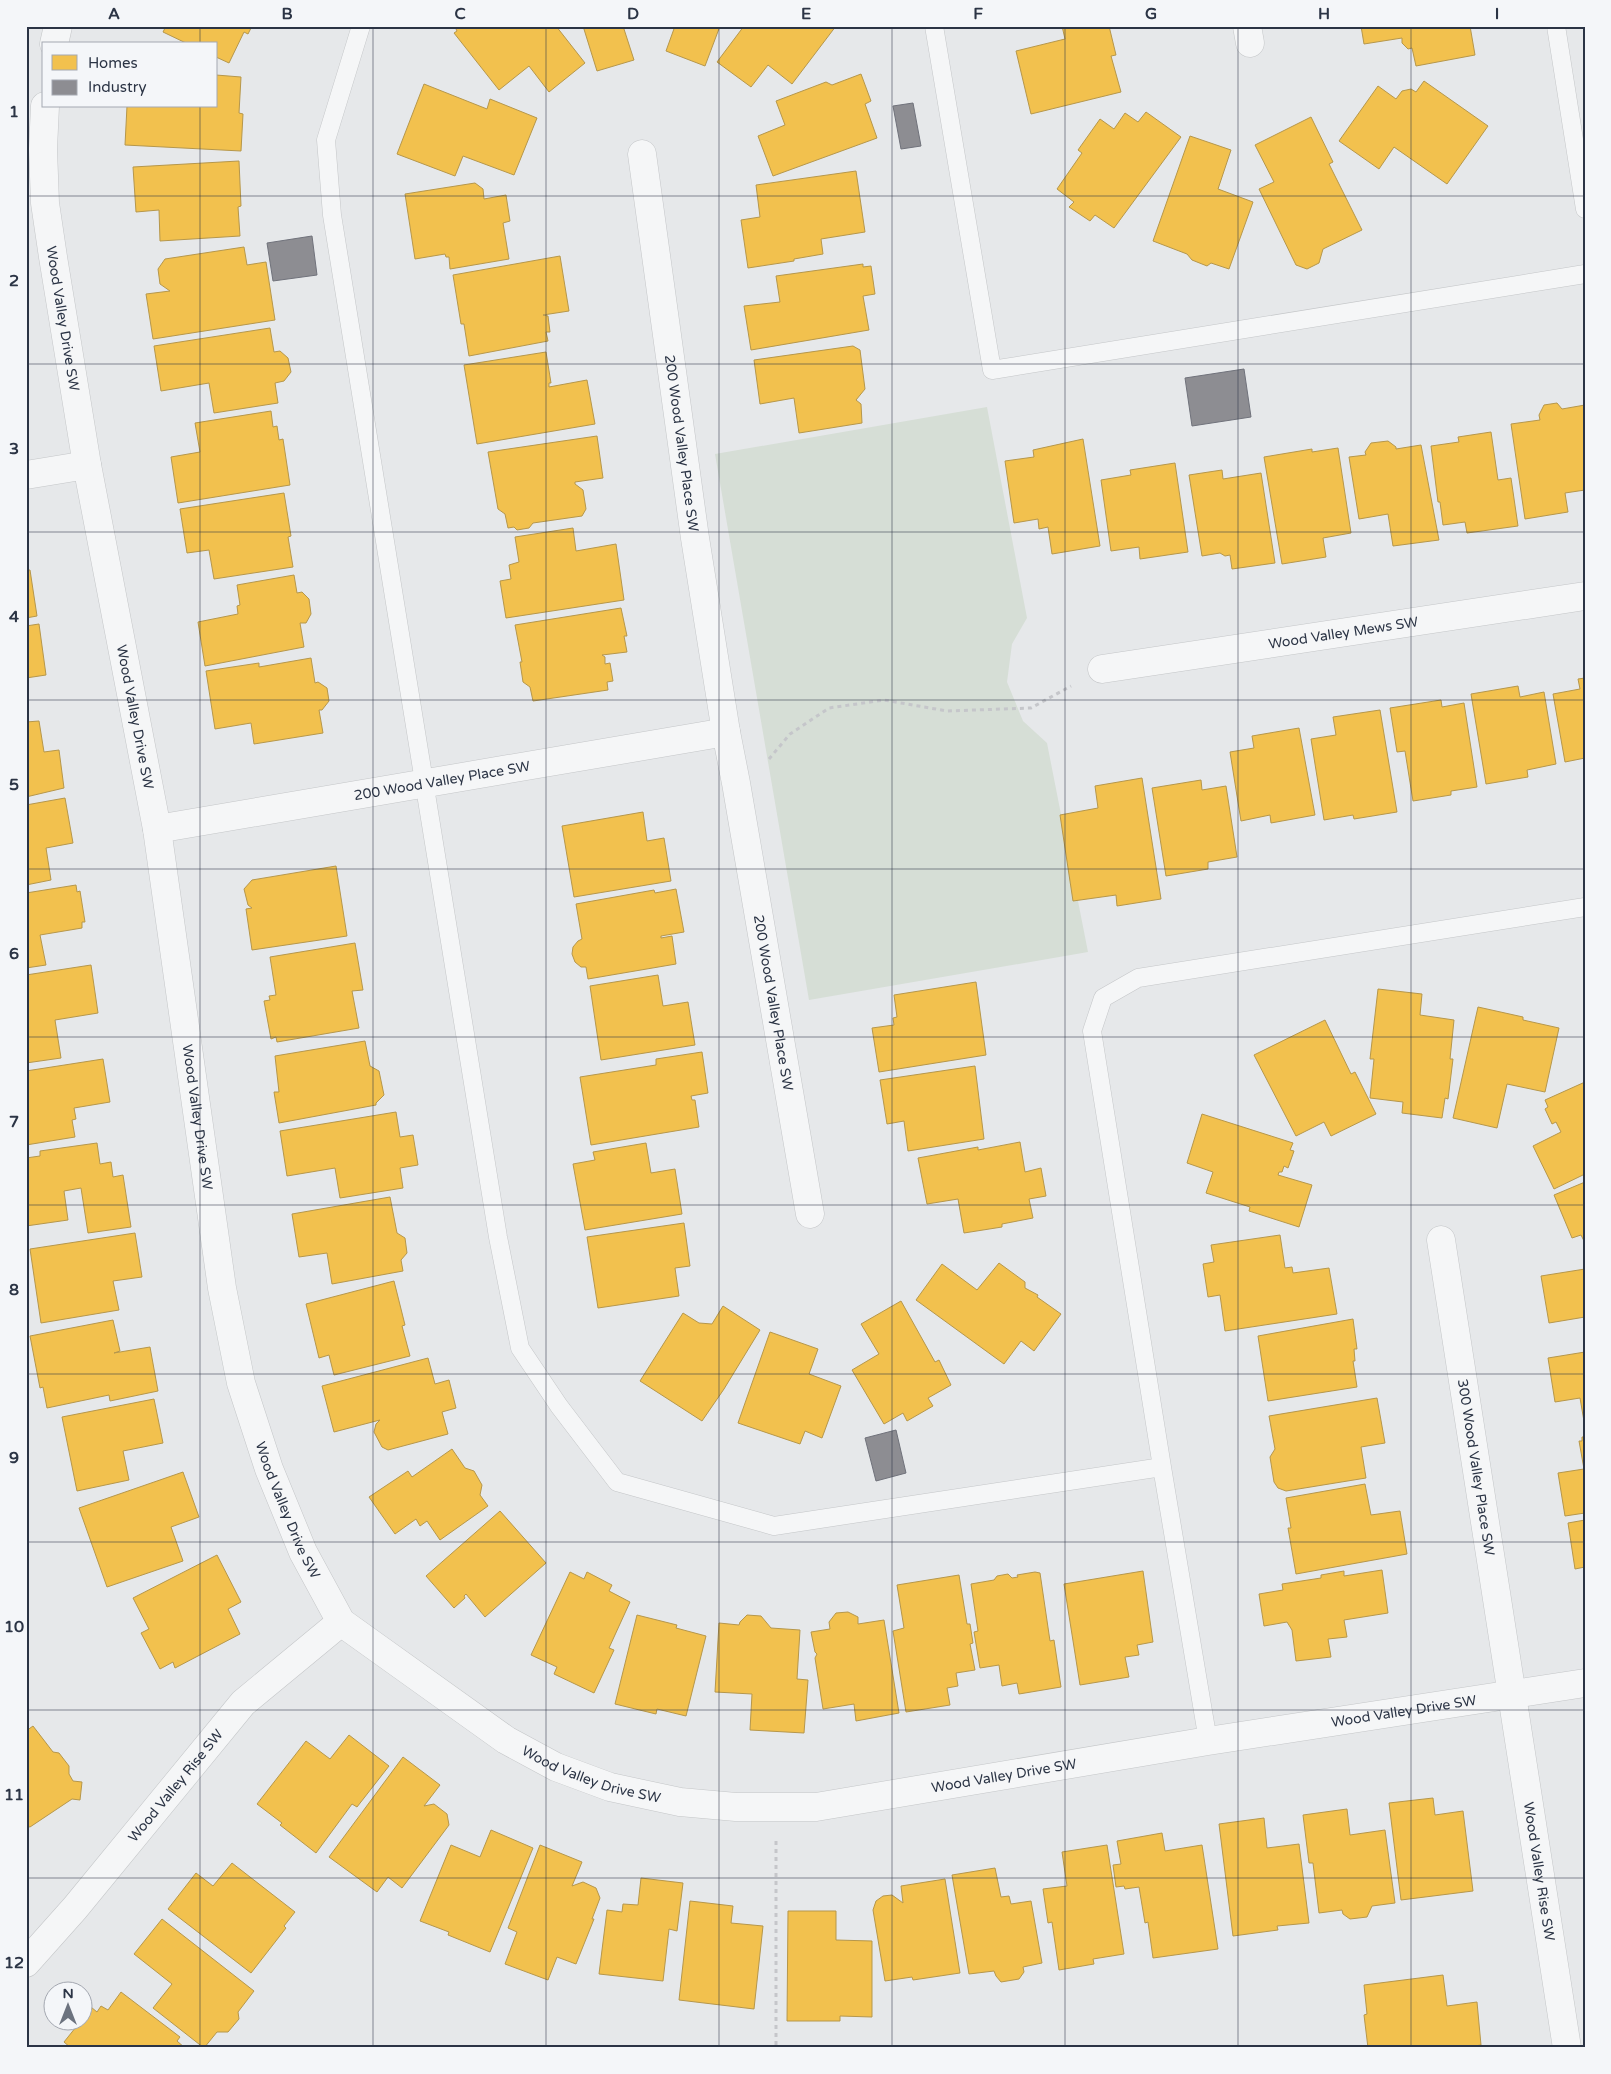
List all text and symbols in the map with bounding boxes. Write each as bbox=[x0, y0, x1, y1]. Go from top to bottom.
text: A bbox=[108, 4, 120, 24]
text: B bbox=[281, 4, 293, 24]
text: C bbox=[454, 4, 466, 24]
text: D bbox=[627, 4, 639, 24]
text: E bbox=[801, 4, 811, 24]
text: F bbox=[973, 4, 983, 24]
text: G bbox=[1145, 4, 1157, 24]
text: H bbox=[1318, 4, 1330, 24]
text: I bbox=[1495, 4, 1499, 24]
legend bbox=[42, 42, 218, 108]
text: Homes bbox=[88, 54, 138, 72]
text: Industry bbox=[88, 78, 147, 96]
text: 1 bbox=[9, 102, 19, 122]
street label: Wood Valley Drive SW bbox=[42, 245, 83, 392]
text: 2 bbox=[9, 271, 19, 291]
street label: 200 Wood Valley Place SW bbox=[661, 354, 702, 533]
text: 3 bbox=[9, 439, 19, 459]
text: 4 bbox=[9, 607, 19, 627]
street label: Wood Valley Mews SW bbox=[1267, 613, 1419, 653]
street label: Wood Valley Drive SW bbox=[113, 643, 157, 791]
street label: 200 Wood Valley Place SW bbox=[353, 758, 531, 804]
text: 5 bbox=[9, 775, 19, 795]
street label: 200 Wood Valley Place SW bbox=[750, 913, 797, 1092]
text: 6 bbox=[9, 944, 19, 964]
street label: Wood Valley Drive SW bbox=[179, 1043, 216, 1191]
text: 7 bbox=[9, 1112, 19, 1132]
text: 8 bbox=[9, 1280, 19, 1300]
street label: 300 Wood Valley Place SW bbox=[1454, 1378, 1498, 1557]
street label: Wood Valley Drive SW bbox=[252, 1439, 324, 1582]
text: 9 bbox=[9, 1448, 19, 1468]
text: 10 bbox=[4, 1617, 24, 1637]
street label: Wood Valley Drive SW bbox=[1330, 1692, 1478, 1731]
street label: Wood Valley Rise SW bbox=[125, 1726, 227, 1846]
street label: Wood Valley Drive SW bbox=[519, 1742, 662, 1807]
street label: Wood Valley Drive SW bbox=[930, 1755, 1078, 1796]
text: 11 bbox=[4, 1785, 24, 1805]
street label: Wood Valley Rise SW bbox=[1520, 1801, 1558, 1942]
text: 12 bbox=[4, 1953, 24, 1973]
north arrow bbox=[42, 1982, 92, 2032]
text: N bbox=[62, 1985, 74, 2002]

